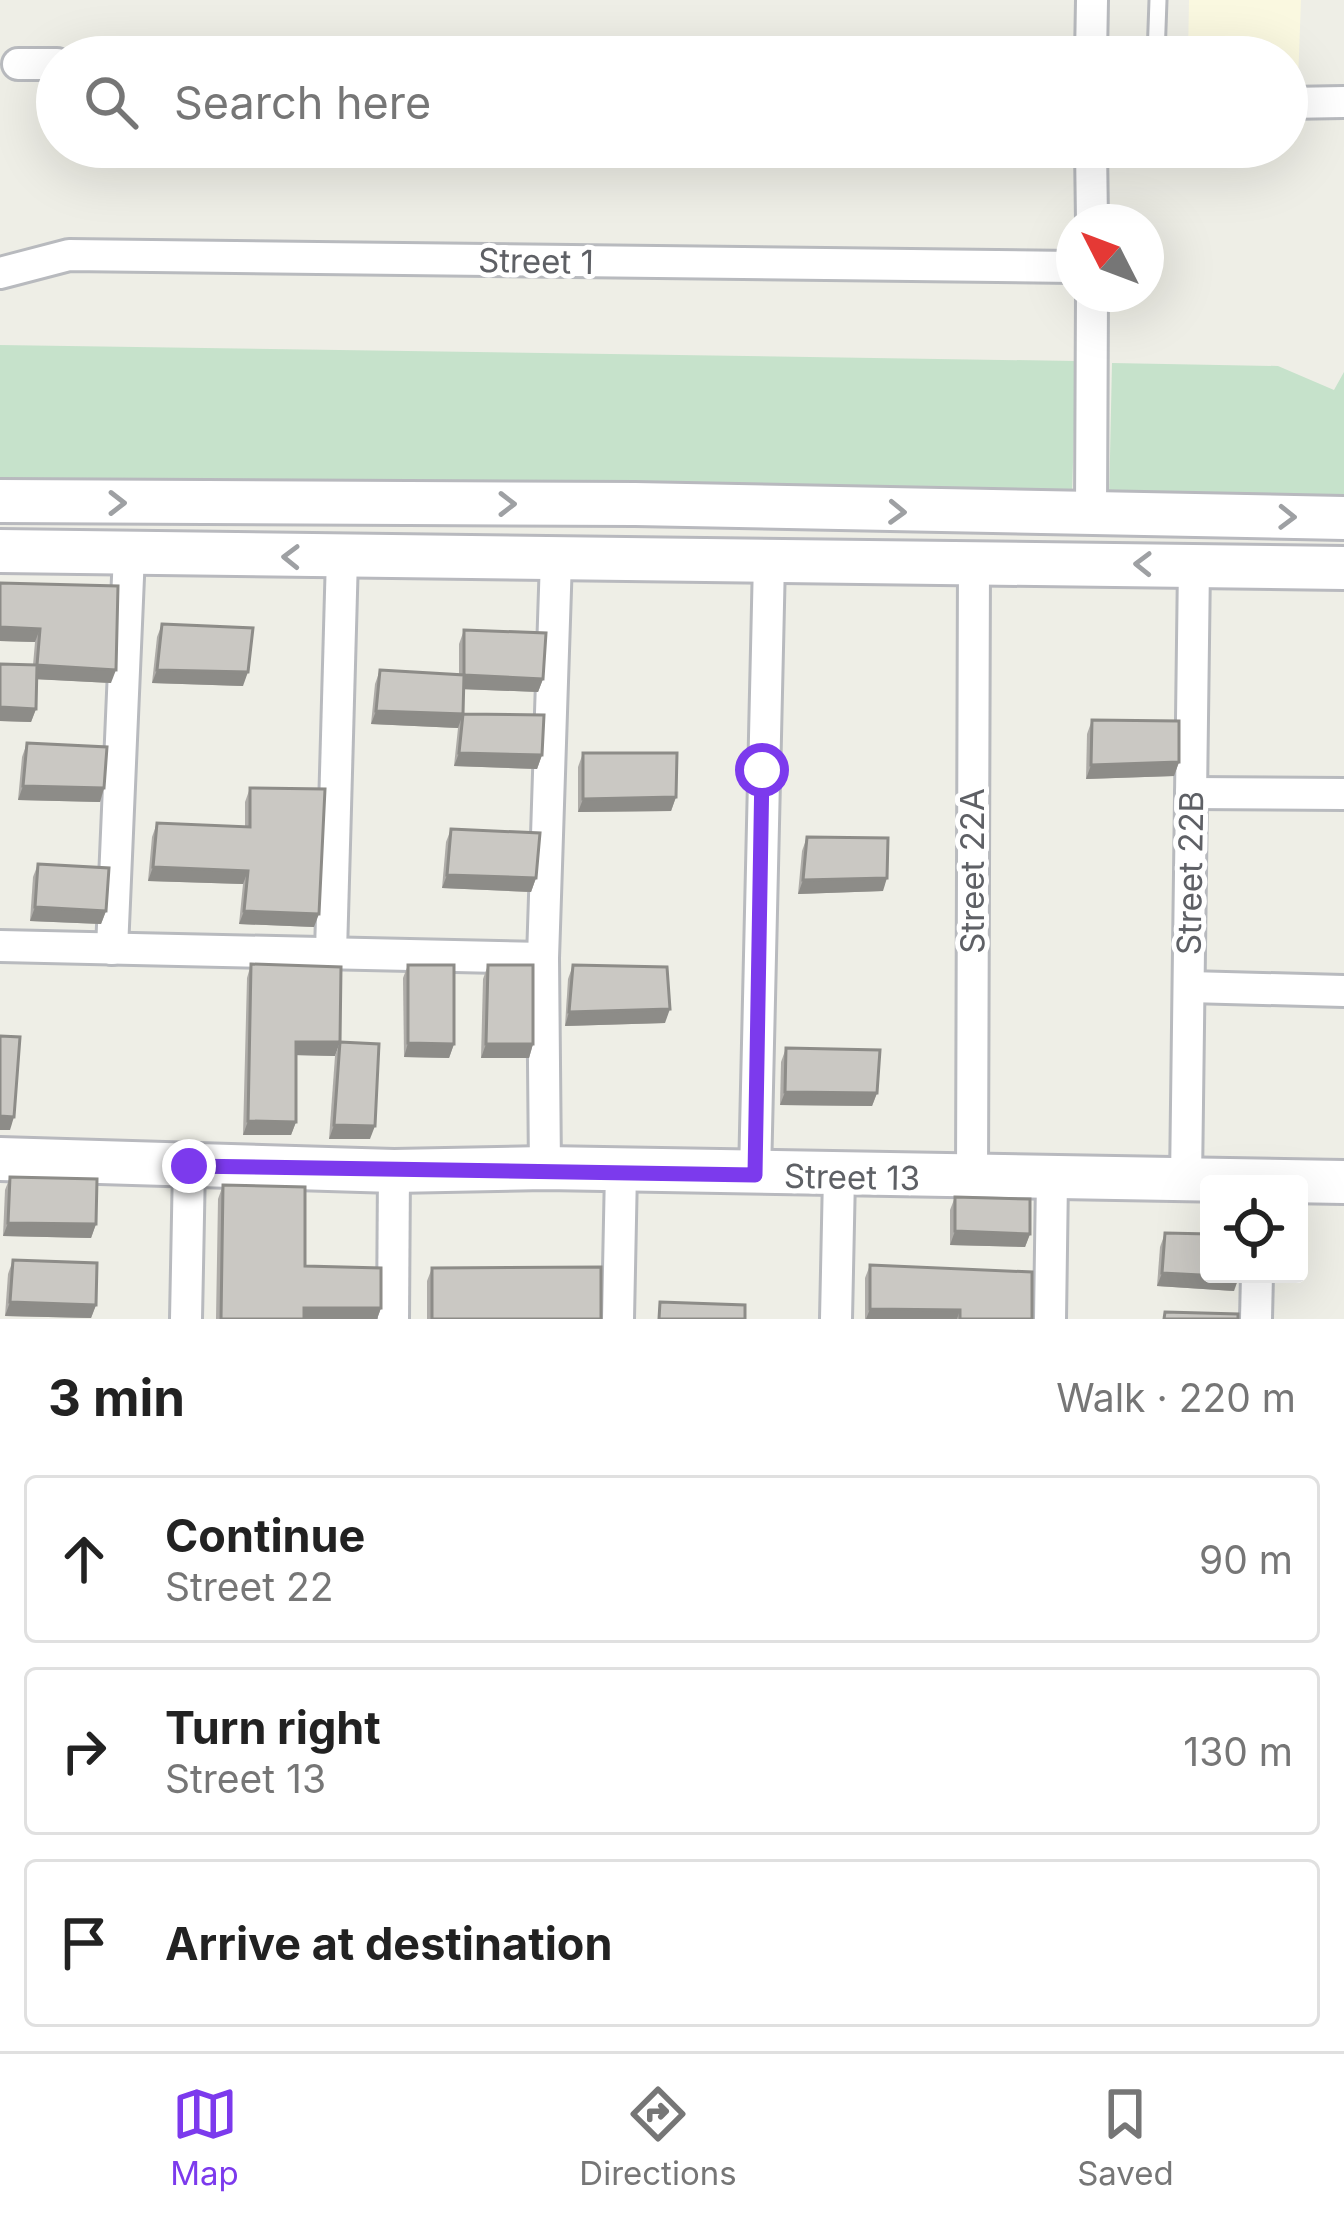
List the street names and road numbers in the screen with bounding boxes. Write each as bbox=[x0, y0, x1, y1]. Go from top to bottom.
street label: Street 1 bbox=[478, 240, 594, 282]
street label: Street 22A bbox=[952, 788, 992, 954]
street label: Street 22B bbox=[1169, 791, 1211, 955]
street label: Street 13 bbox=[784, 1156, 920, 1198]

